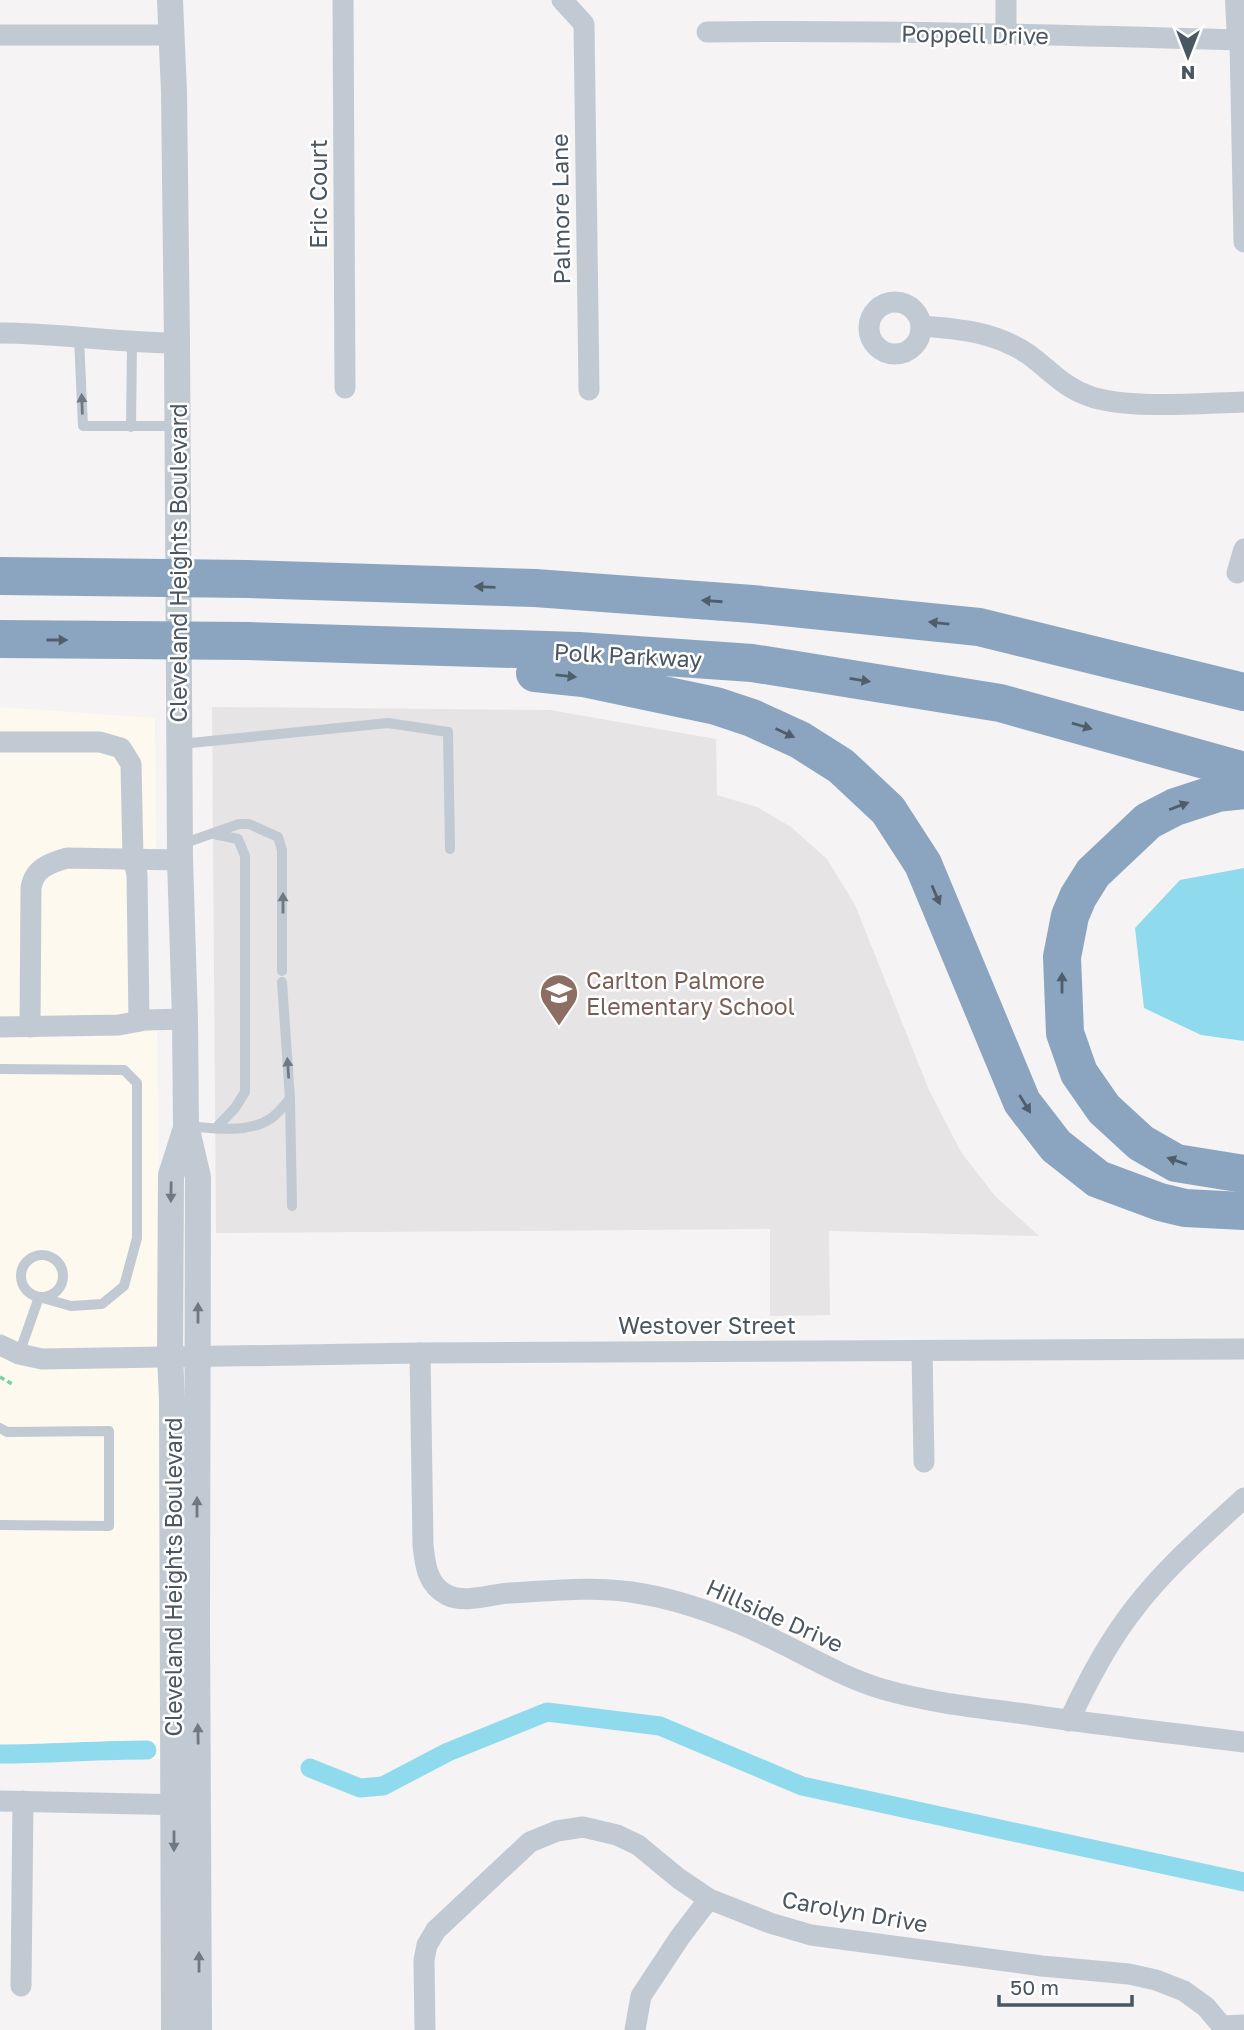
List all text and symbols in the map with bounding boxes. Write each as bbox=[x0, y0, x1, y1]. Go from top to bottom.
street label: Poppell Drive bbox=[901, 19, 1049, 49]
north arrow bbox=[1153, 21, 1223, 91]
text: N bbox=[1181, 62, 1195, 85]
street label: Palmore Lane bbox=[545, 133, 575, 285]
street label: Eric Court bbox=[304, 139, 332, 249]
one-way arrow bbox=[76, 393, 87, 415]
street label: Cleveland Heights Boulevard bbox=[164, 403, 192, 723]
one-way arrow bbox=[474, 581, 496, 592]
one-way arrow bbox=[701, 595, 723, 606]
one-way arrow bbox=[928, 618, 950, 629]
one-way arrow bbox=[46, 634, 68, 646]
street label: Polk Parkway bbox=[553, 637, 703, 673]
one-way arrow bbox=[555, 671, 577, 682]
one-way arrow bbox=[849, 675, 871, 686]
one-way arrow bbox=[1071, 721, 1093, 732]
one-way arrow bbox=[775, 727, 795, 739]
one-way arrow bbox=[1169, 801, 1190, 812]
one-way arrow bbox=[930, 885, 942, 905]
one-way arrow bbox=[277, 891, 289, 913]
place label: Carlton Palmore Elementary School bbox=[586, 966, 795, 1020]
school or university icon: Carlton Palmore Elementary School bbox=[538, 972, 580, 1027]
one-way arrow bbox=[1056, 972, 1068, 994]
one-way arrow bbox=[282, 1056, 293, 1078]
one-way arrow bbox=[1018, 1094, 1031, 1114]
one-way arrow bbox=[1167, 1155, 1188, 1166]
one-way arrow bbox=[165, 1182, 177, 1204]
one-way arrow bbox=[192, 1301, 204, 1323]
street label: Westover Street bbox=[618, 1311, 796, 1339]
street label: Cleveland Heights Boulevard bbox=[159, 1417, 187, 1737]
one-way arrow bbox=[191, 1496, 203, 1518]
street label: Hillside Drive bbox=[702, 1572, 848, 1658]
one-way arrow bbox=[192, 1723, 204, 1745]
one-way arrow bbox=[168, 1830, 180, 1852]
street label: Carolyn Drive bbox=[780, 1884, 930, 1938]
one-way arrow bbox=[193, 1951, 205, 1973]
scale bar bbox=[999, 1964, 1132, 2008]
text: 50 m bbox=[1010, 1974, 1059, 2000]

